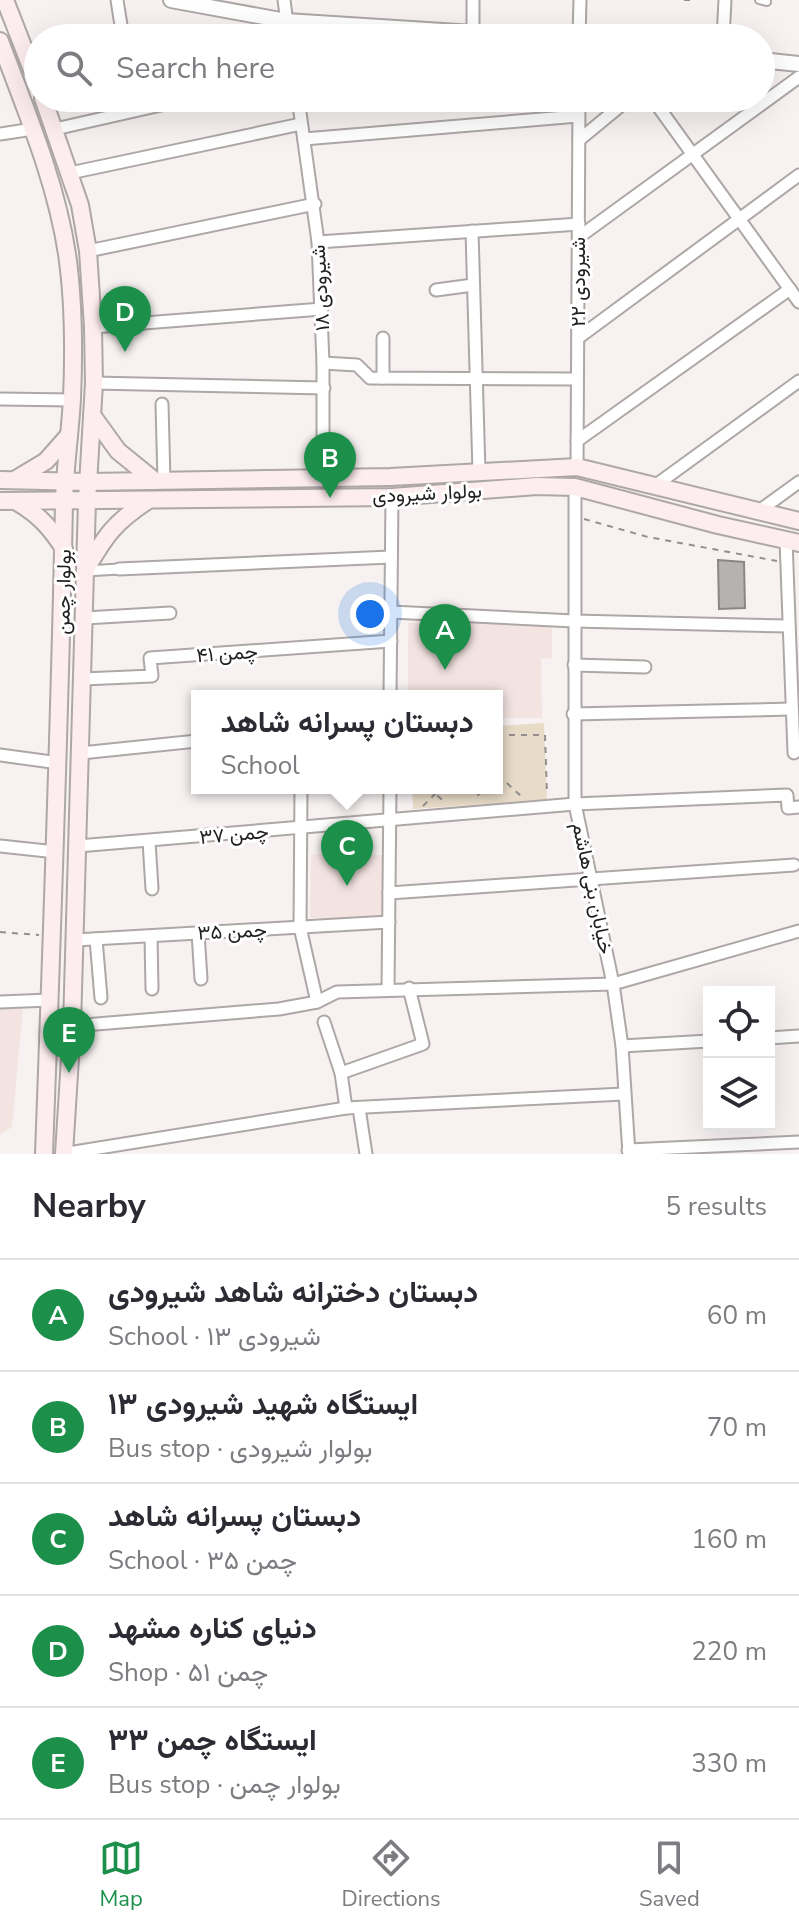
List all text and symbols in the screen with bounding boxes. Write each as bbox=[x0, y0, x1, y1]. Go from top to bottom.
search box bbox=[24, 24, 775, 112]
icon: search bbox=[52, 46, 96, 90]
text: Search here bbox=[116, 48, 275, 89]
street label: شیرودی ۲۲ bbox=[565, 237, 592, 327]
street label: شیرودی ۱۸ bbox=[305, 244, 336, 332]
pin: D bbox=[99, 286, 151, 352]
pin: B bbox=[304, 432, 356, 498]
street label: بولوار شیرودی bbox=[371, 477, 483, 510]
street label: بولوار چمن bbox=[49, 549, 78, 635]
your location bbox=[350, 594, 390, 634]
pin: A bbox=[419, 604, 471, 670]
street label: چمن ۴۱ bbox=[195, 638, 259, 669]
popup bbox=[191, 690, 503, 794]
text: دبستان پسرانه شاهد bbox=[220, 702, 474, 743]
text: School bbox=[220, 748, 300, 783]
street label: چمن ۳۷ bbox=[198, 818, 270, 851]
pin: C bbox=[321, 820, 373, 886]
street label: خیابان بنی هاشم bbox=[565, 820, 620, 956]
street label: چمن ۳۵ bbox=[197, 916, 267, 947]
map controls bbox=[703, 986, 775, 1130]
button: locate bbox=[703, 986, 775, 1058]
pin: E bbox=[43, 1007, 95, 1073]
button: layers bbox=[703, 1058, 775, 1130]
text: Nearby bbox=[32, 1183, 146, 1229]
text: 5 results bbox=[666, 1189, 767, 1224]
text: دبستان دخترانه شاهد شیرودی bbox=[108, 1272, 478, 1313]
text: A bbox=[48, 1298, 68, 1333]
text: 60 m bbox=[707, 1298, 767, 1333]
text: School · شیرودی ۱۳ bbox=[108, 1319, 321, 1354]
text: ایستگاه شهید شیرودی ۱۳ bbox=[108, 1384, 418, 1425]
text: B bbox=[49, 1410, 67, 1445]
text: 70 m bbox=[707, 1410, 767, 1445]
text: Bus stop · بولوار شیرودی bbox=[108, 1431, 372, 1466]
text: دبستان پسرانه شاهد bbox=[108, 1496, 361, 1537]
text: C bbox=[49, 1522, 67, 1557]
text: 160 m bbox=[691, 1522, 767, 1557]
text: School · چمن ۳۵ bbox=[108, 1543, 297, 1578]
text: دنیای کناره مشهد bbox=[108, 1608, 317, 1649]
text: D bbox=[48, 1634, 68, 1669]
text: 220 m bbox=[691, 1634, 767, 1669]
text: Shop · چمن ۵۱ bbox=[108, 1655, 268, 1690]
text: ایستگاه چمن ۳۳ bbox=[108, 1720, 317, 1761]
text: E bbox=[50, 1746, 66, 1781]
text: 330 m bbox=[691, 1746, 767, 1781]
text: Bus stop · بولوار چمن bbox=[108, 1767, 341, 1802]
tab: Map bbox=[99, 1836, 143, 1914]
tab: Directions bbox=[342, 1836, 441, 1914]
tab: Saved bbox=[639, 1836, 700, 1914]

